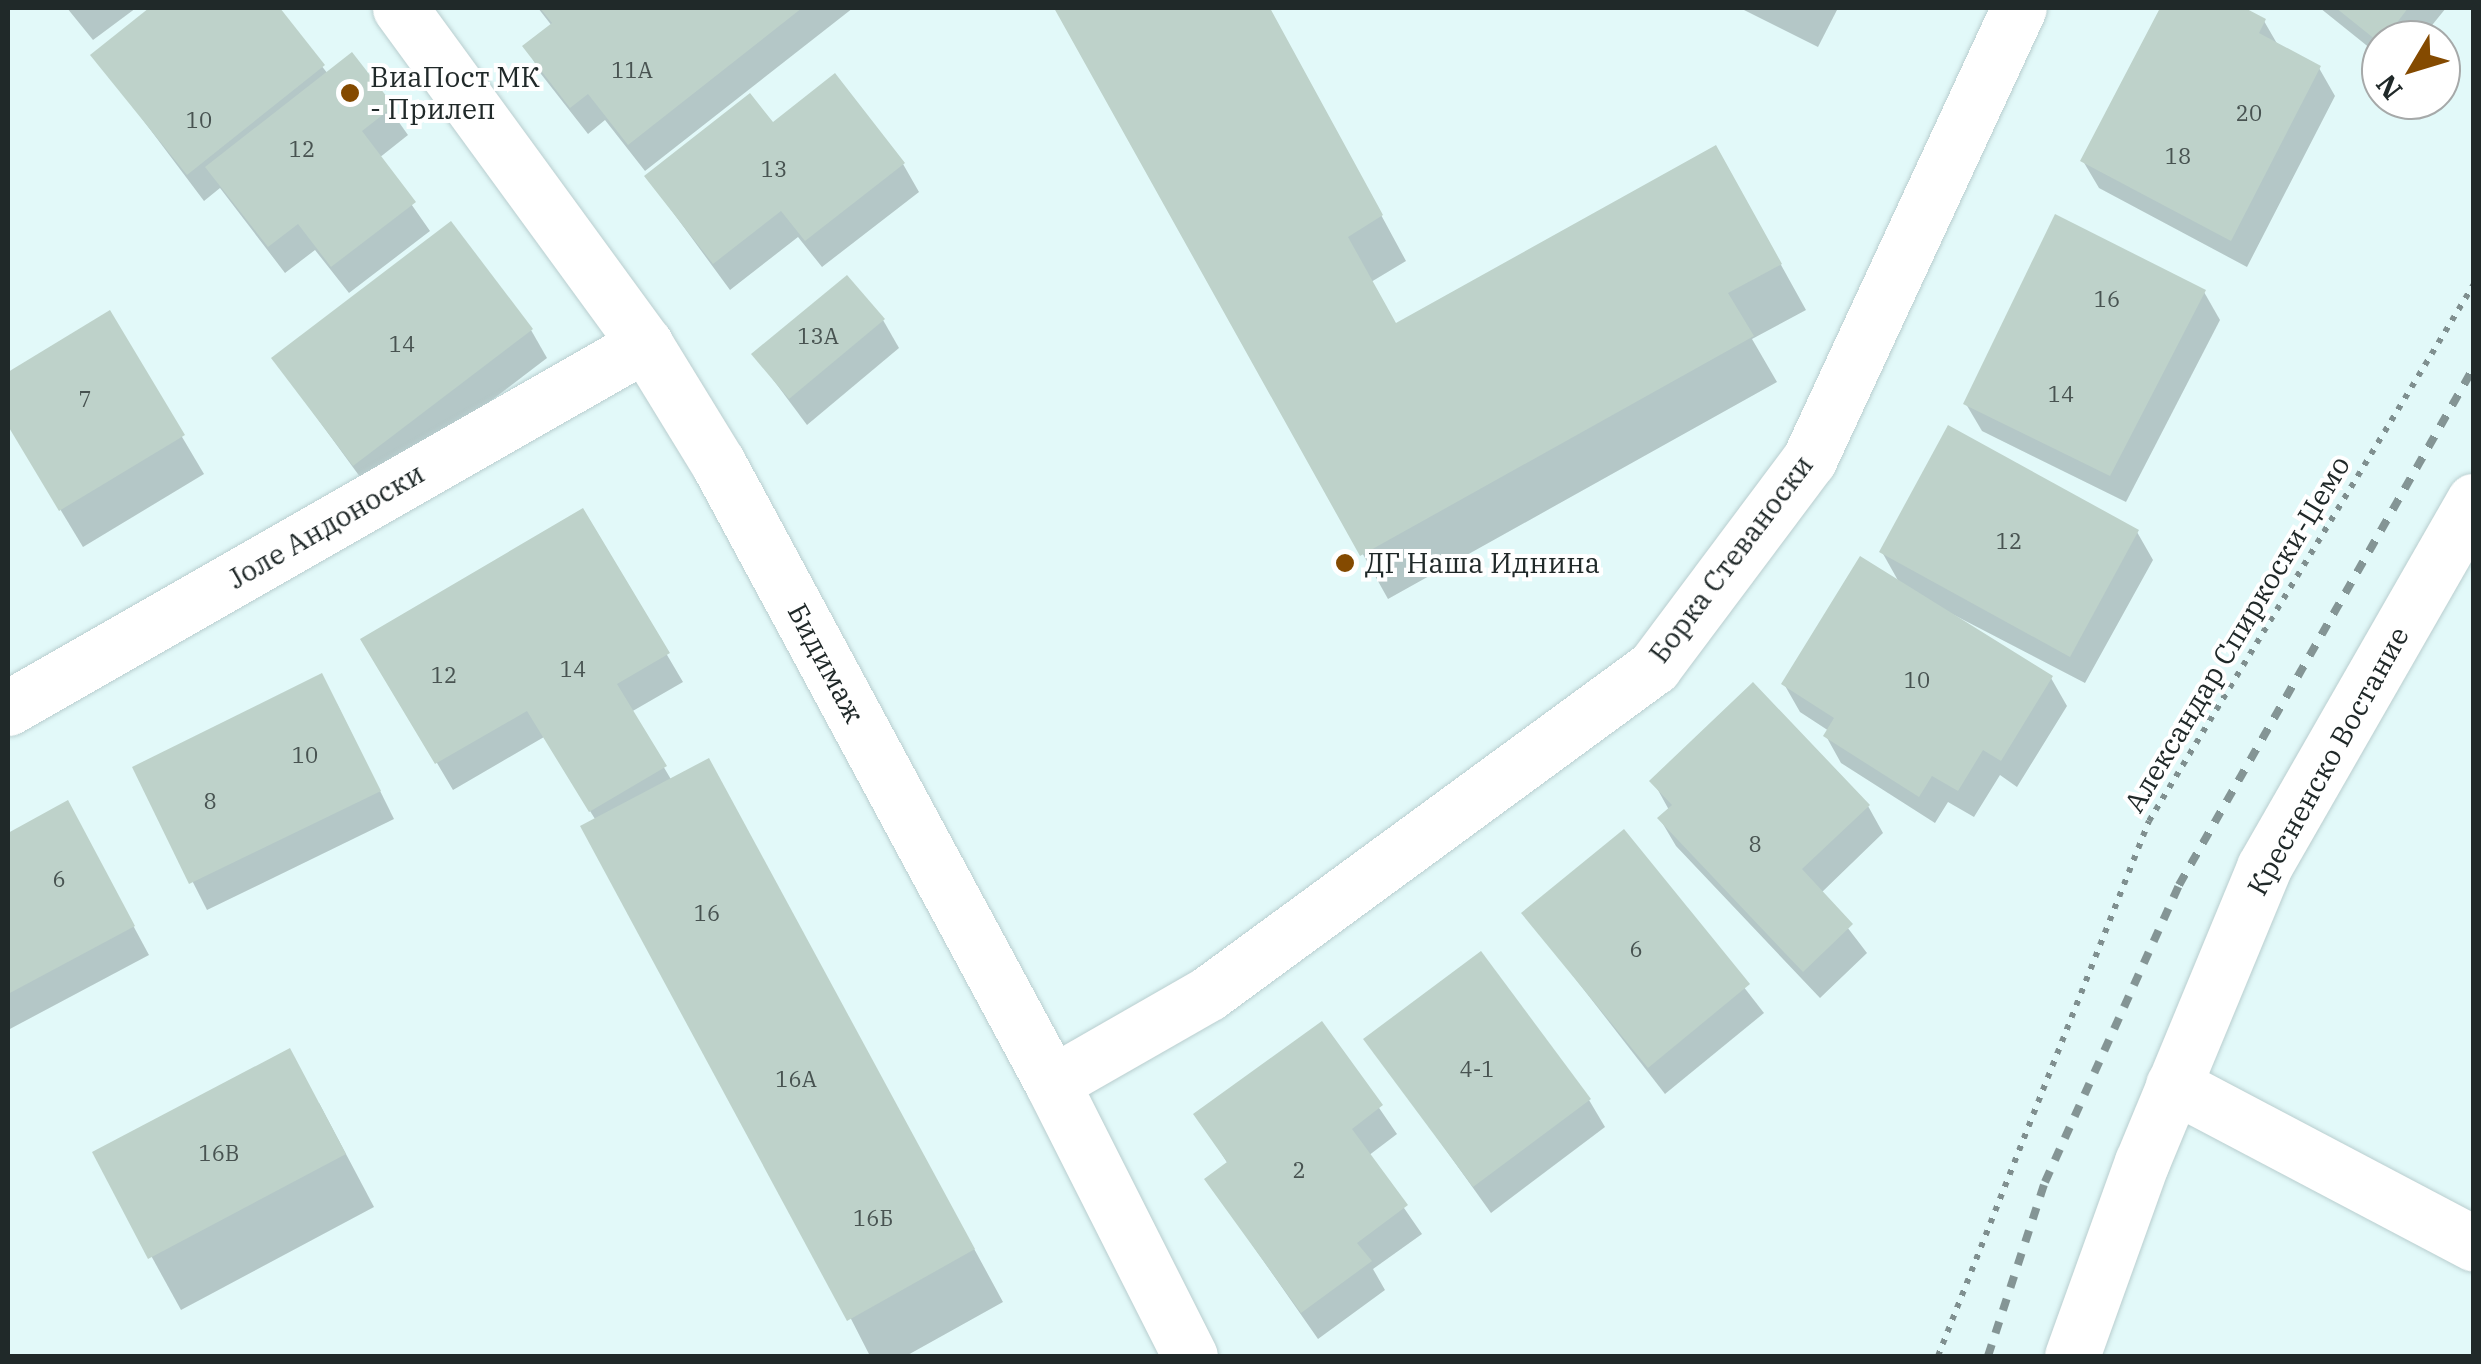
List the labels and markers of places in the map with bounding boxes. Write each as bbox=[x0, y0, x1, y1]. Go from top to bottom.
place label: ВиаПост МК - Прилеп bbox=[370, 60, 540, 126]
marker: ВиаПост МК - Прилеп bbox=[339, 82, 361, 104]
place label: ДГ Наша Иднина bbox=[1365, 546, 1600, 580]
marker: ДГ Наша Иднина bbox=[1334, 552, 1356, 574]

